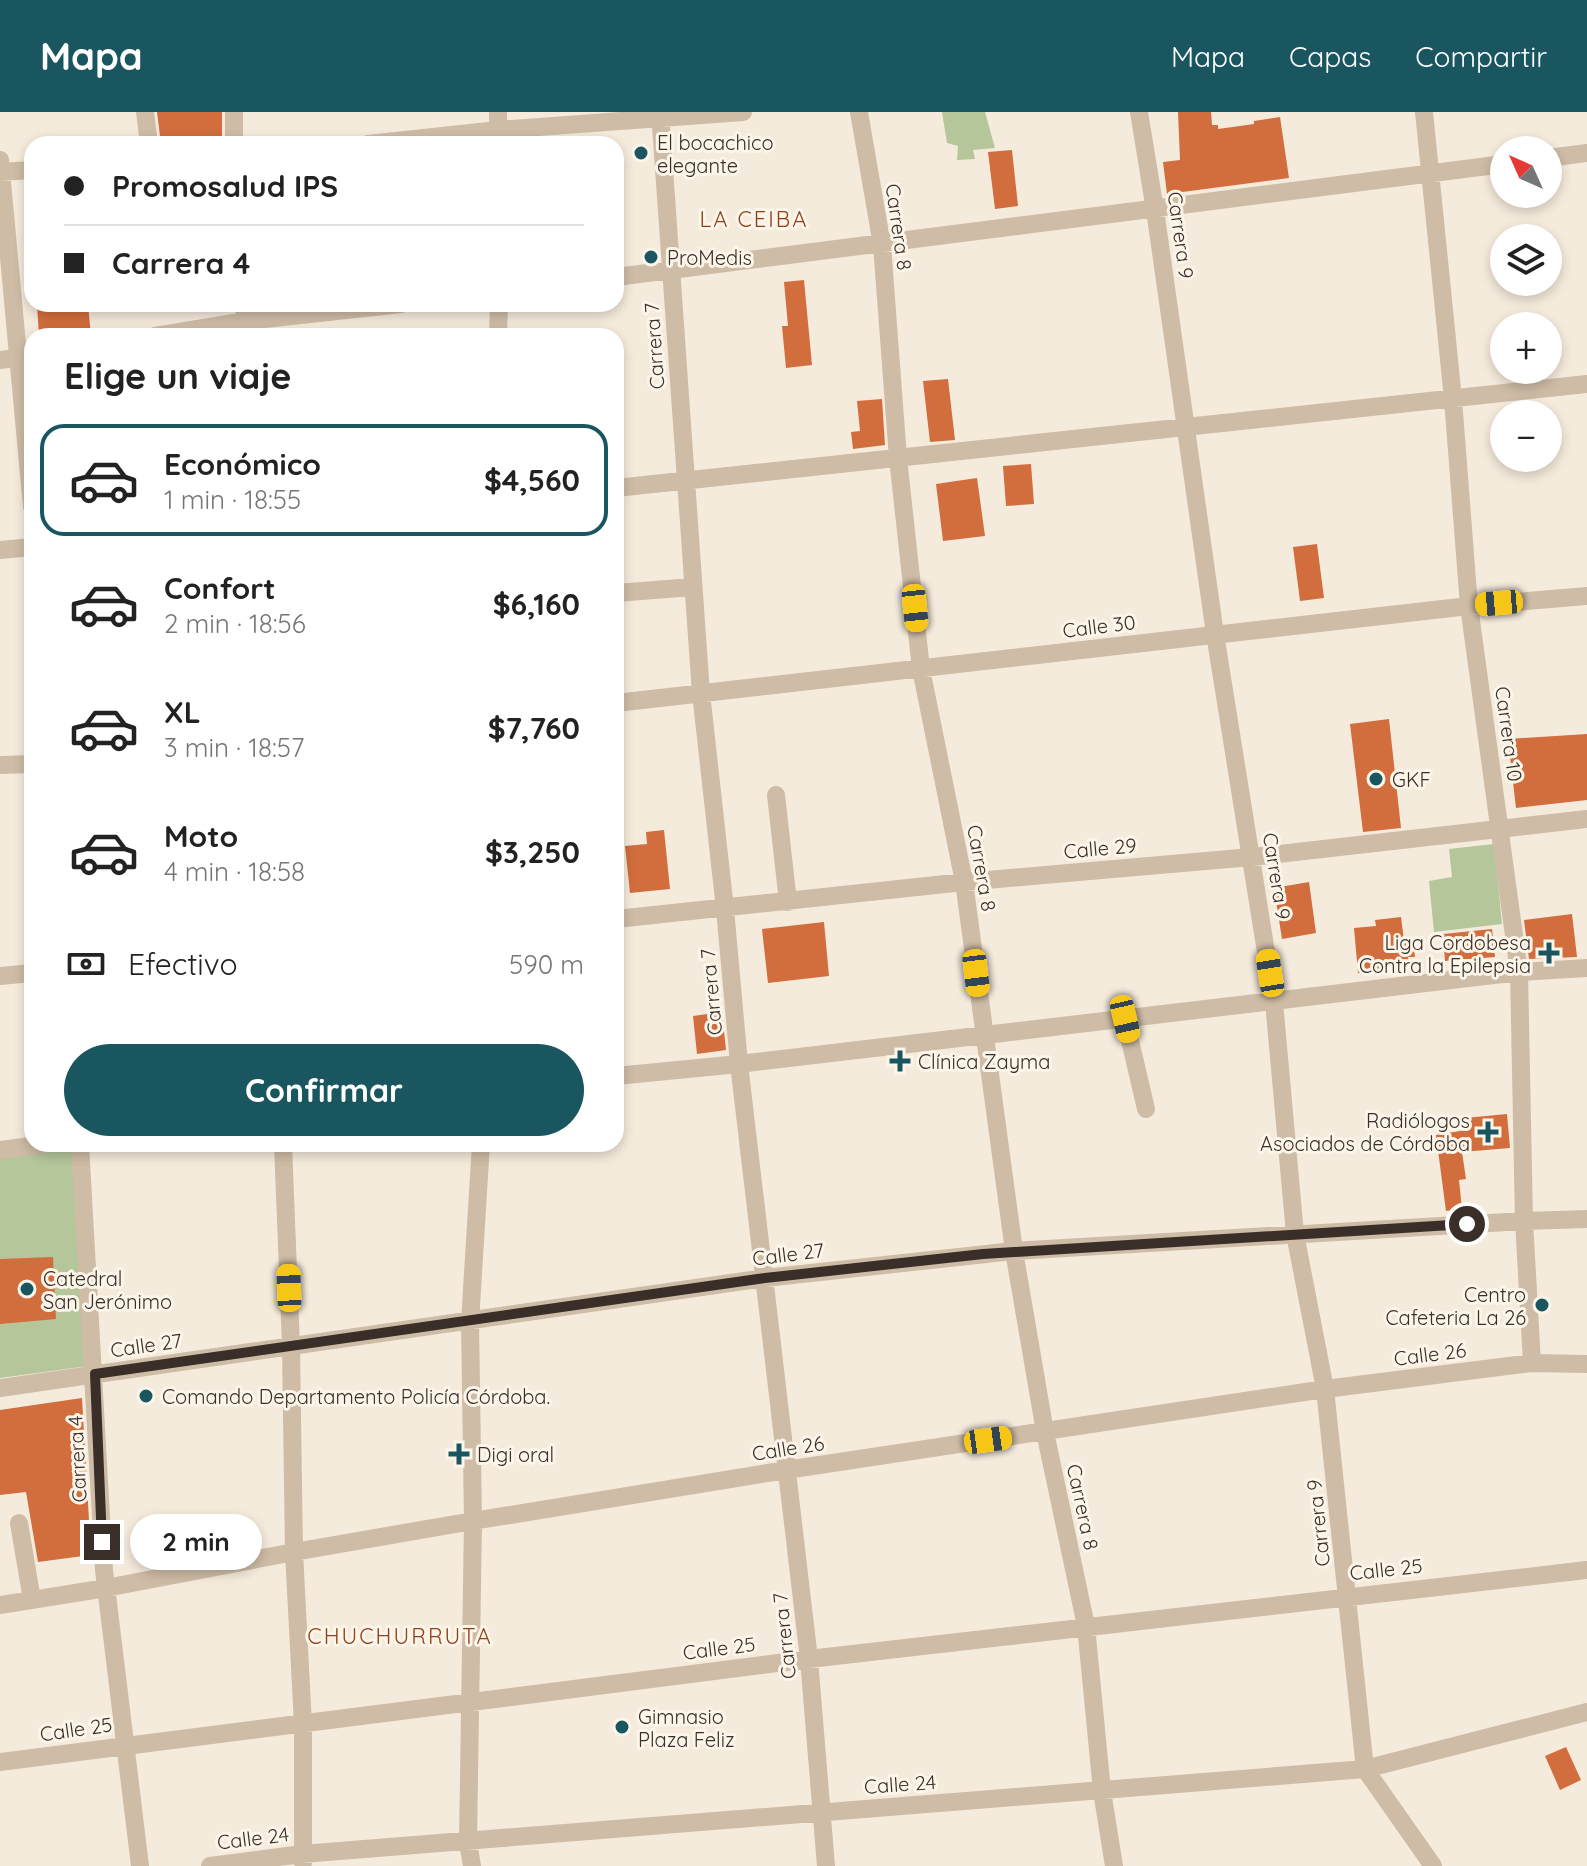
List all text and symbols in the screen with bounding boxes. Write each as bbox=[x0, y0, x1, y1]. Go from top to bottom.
text: Mapa bbox=[40, 32, 143, 80]
text: Mapa bbox=[1171, 39, 1245, 74]
text: Capas bbox=[1289, 39, 1371, 74]
text: Compartir bbox=[1415, 39, 1547, 74]
place label: El bocachico elegante bbox=[657, 130, 774, 178]
north arrow bbox=[1490, 136, 1562, 208]
map controls bbox=[1490, 136, 1562, 472]
marker: El bocachico elegante bbox=[632, 144, 650, 162]
text: Promosalud IPS bbox=[112, 167, 338, 205]
street label: Carrera 8 bbox=[881, 182, 917, 272]
street label: Carrera 9 bbox=[1163, 190, 1199, 280]
district label: LA CEIBA bbox=[700, 205, 808, 233]
button: layers bbox=[1490, 224, 1562, 296]
text: Carrera 4 bbox=[112, 244, 250, 282]
place label: ProMedis bbox=[667, 245, 752, 270]
marker: ProMedis bbox=[642, 248, 660, 266]
street label: Carrera 7 bbox=[639, 302, 669, 390]
button: + bbox=[1490, 312, 1562, 384]
text: Elige un viaje bbox=[64, 353, 292, 398]
button: − bbox=[1490, 400, 1562, 472]
icon: car bbox=[68, 444, 140, 516]
text: Económico bbox=[164, 445, 321, 483]
text: $4,560 bbox=[484, 461, 580, 499]
text: 1 min · 18:55 bbox=[164, 483, 301, 516]
icon: car bbox=[68, 568, 140, 640]
text: Confort bbox=[164, 569, 276, 607]
car bbox=[901, 583, 929, 633]
text: $6,160 bbox=[493, 585, 580, 623]
car bbox=[1474, 589, 1524, 617]
text: 2 min · 18:56 bbox=[164, 607, 306, 640]
street label: Calle 30 bbox=[1061, 609, 1137, 643]
street label: Carrera 10 bbox=[1490, 685, 1528, 783]
icon: car bbox=[68, 692, 140, 764]
text: XL bbox=[164, 693, 201, 731]
text: $7,760 bbox=[488, 709, 580, 747]
text: 3 min · 18:57 bbox=[164, 731, 304, 764]
place label: GKF bbox=[1392, 767, 1431, 792]
marker: GKF bbox=[1367, 770, 1385, 788]
icon: car bbox=[68, 816, 140, 888]
text: Moto bbox=[164, 817, 238, 855]
street label: Carrera 8 bbox=[962, 823, 1002, 913]
street label: Carrera 9 bbox=[1258, 831, 1296, 921]
street label: Calle 29 bbox=[1062, 832, 1138, 864]
text: $3,250 bbox=[485, 833, 580, 871]
text: 4 min · 18:58 bbox=[164, 855, 305, 888]
place label: Liga Cordobesa Contra la Epilepsia bbox=[1359, 930, 1531, 978]
icon: cash bbox=[64, 942, 108, 986]
marker: Liga Cordobesa Contra la Epilepsia bbox=[1538, 942, 1560, 964]
text: Efectivo bbox=[128, 945, 238, 983]
car bbox=[1254, 947, 1286, 999]
text: 590 m bbox=[509, 948, 584, 981]
street label: Carrera 7 bbox=[695, 948, 727, 1036]
car bbox=[961, 948, 991, 998]
car bbox=[1108, 993, 1142, 1045]
button: Confirmar bbox=[64, 1044, 584, 1136]
place label: Clínica Zayma bbox=[918, 1049, 1050, 1074]
marker: Clínica Zayma bbox=[889, 1050, 911, 1072]
place label: Radiólogos Asociados de Córdoba bbox=[1260, 1108, 1470, 1156]
marker: Radiólogos Asociados de Córdoba bbox=[1477, 1121, 1499, 1143]
route start bbox=[1449, 1206, 1485, 1242]
street label: Calle 27 bbox=[751, 1237, 825, 1271]
car bbox=[276, 1264, 302, 1312]
place label: Catedral San Jerónimo bbox=[43, 1266, 172, 1314]
marker: Catedral San Jerónimo bbox=[18, 1280, 36, 1298]
place label: Centro Cafeteria La 26 bbox=[1385, 1282, 1526, 1330]
marker: Centro Cafeteria La 26 bbox=[1533, 1296, 1551, 1314]
street label: Calle 27 bbox=[109, 1328, 183, 1362]
street label: Calle 26 bbox=[1392, 1337, 1468, 1371]
place label: Comando Departamento Policía Córdoba. bbox=[162, 1384, 550, 1409]
marker: Comando Departamento Policía Córdoba. bbox=[137, 1387, 155, 1405]
street label: Carrera 4 bbox=[62, 1415, 92, 1503]
car bbox=[963, 1425, 1013, 1455]
street label: Calle 26 bbox=[750, 1430, 826, 1466]
place label: Digi oral bbox=[477, 1442, 554, 1467]
marker: Digi oral bbox=[448, 1443, 470, 1465]
street label: Carrera 8 bbox=[1062, 1462, 1104, 1552]
street label: Carrera 9 bbox=[1301, 1478, 1335, 1568]
callout: 2 min bbox=[130, 1514, 262, 1570]
route end bbox=[84, 1524, 120, 1560]
text: 2 min bbox=[162, 1525, 230, 1558]
street label: Calle 25 bbox=[1348, 1553, 1424, 1585]
street label: Carrera 7 bbox=[767, 1592, 801, 1680]
district label: CHUCHURRUTA bbox=[307, 1622, 493, 1650]
street label: Calle 25 bbox=[681, 1631, 757, 1665]
place label: Gimnasio Plaza Feliz bbox=[638, 1704, 735, 1752]
street label: Calle 25 bbox=[38, 1712, 114, 1746]
marker: Gimnasio Plaza Feliz bbox=[613, 1718, 631, 1736]
street label: Calle 24 bbox=[863, 1769, 937, 1799]
street label: Calle 24 bbox=[216, 1821, 290, 1855]

